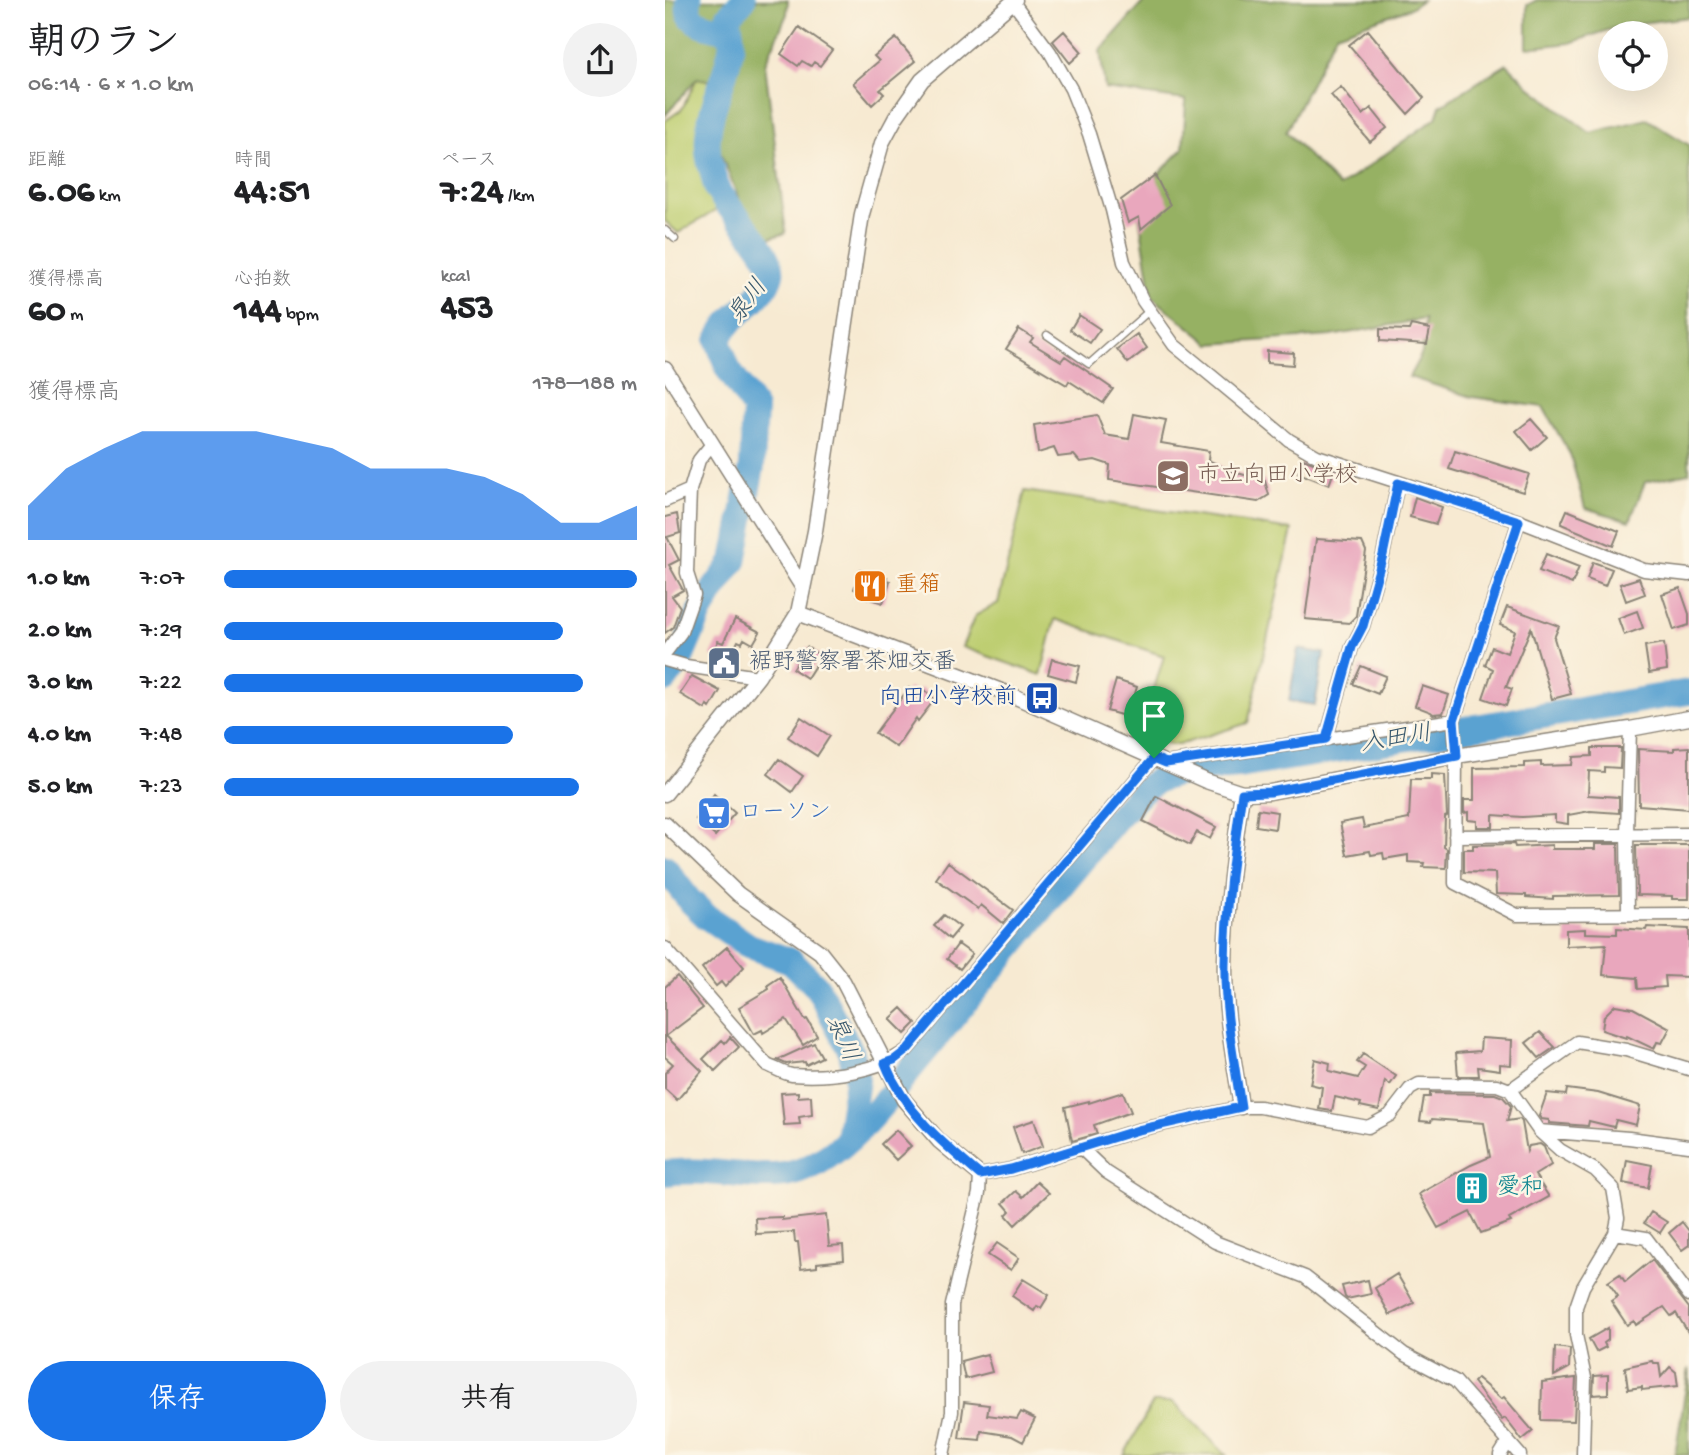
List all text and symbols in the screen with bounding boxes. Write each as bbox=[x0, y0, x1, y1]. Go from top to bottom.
map controls bbox=[1598, 21, 1668, 91]
button: locate bbox=[1598, 21, 1668, 91]
button: share bbox=[563, 23, 637, 97]
text: 朝のラン bbox=[28, 24, 180, 68]
text: 06:14 · 6 × 1.0 km bbox=[28, 72, 193, 99]
text: 距離 bbox=[28, 150, 66, 173]
text: 時間 bbox=[234, 150, 272, 173]
text: ペース bbox=[441, 150, 497, 173]
text: 6.06 bbox=[28, 173, 94, 214]
text: 44:51 bbox=[234, 173, 311, 214]
text: 7:24 bbox=[441, 173, 504, 214]
text: km bbox=[94, 185, 121, 208]
text: /km bbox=[504, 185, 535, 208]
text: kcal bbox=[441, 266, 470, 289]
text: 獲得標高 bbox=[28, 269, 104, 292]
text: 心拍数 bbox=[234, 269, 291, 292]
water label: 泉川 bbox=[722, 274, 775, 330]
text: 453 bbox=[441, 289, 494, 330]
text: 60 bbox=[28, 292, 66, 333]
text: 144 bbox=[234, 292, 282, 333]
text: m bbox=[66, 304, 84, 327]
text: bpm bbox=[282, 304, 319, 327]
text: 178–188 m bbox=[533, 371, 637, 398]
text: 獲得標高 bbox=[28, 380, 120, 407]
school or university icon: 市立向田小学校 bbox=[1154, 457, 1192, 495]
place label: 市立向田小学校 bbox=[1197, 462, 1358, 490]
text: 1.0 km bbox=[28, 566, 90, 593]
text: 7:07 bbox=[140, 566, 184, 593]
restaurant icon: 重箱 bbox=[851, 567, 889, 605]
place label: 重箱 bbox=[895, 572, 941, 600]
text: 2.0 km bbox=[28, 618, 92, 645]
text: 7:29 bbox=[140, 618, 182, 645]
public building icon: 裾野警察署茶畑交番 bbox=[705, 644, 743, 682]
place label: 裾野警察署茶畑交番 bbox=[749, 649, 956, 677]
text: 3.0 km bbox=[28, 670, 92, 697]
text: 7:22 bbox=[140, 670, 182, 697]
bus stop icon: 向田小学校前 bbox=[1023, 679, 1061, 717]
place label: 向田小学校前 bbox=[879, 684, 1017, 712]
pin bbox=[1124, 686, 1184, 758]
icon: arrive bbox=[1135, 697, 1173, 735]
water label: 入田川 bbox=[1358, 720, 1434, 760]
text: 4.0 km bbox=[28, 722, 91, 749]
text: 7:48 bbox=[140, 722, 183, 749]
text: 5.0 km bbox=[28, 774, 92, 801]
text: 7:23 bbox=[140, 774, 182, 801]
supermarket icon: ローソン bbox=[695, 794, 733, 832]
place label: ローソン bbox=[739, 800, 831, 827]
water label: 泉川 bbox=[818, 1011, 865, 1067]
building icon: 愛和 bbox=[1453, 1169, 1491, 1207]
place label: 愛和 bbox=[1497, 1174, 1543, 1202]
button: 保存 bbox=[28, 1361, 326, 1441]
button: 共有 bbox=[340, 1361, 637, 1441]

